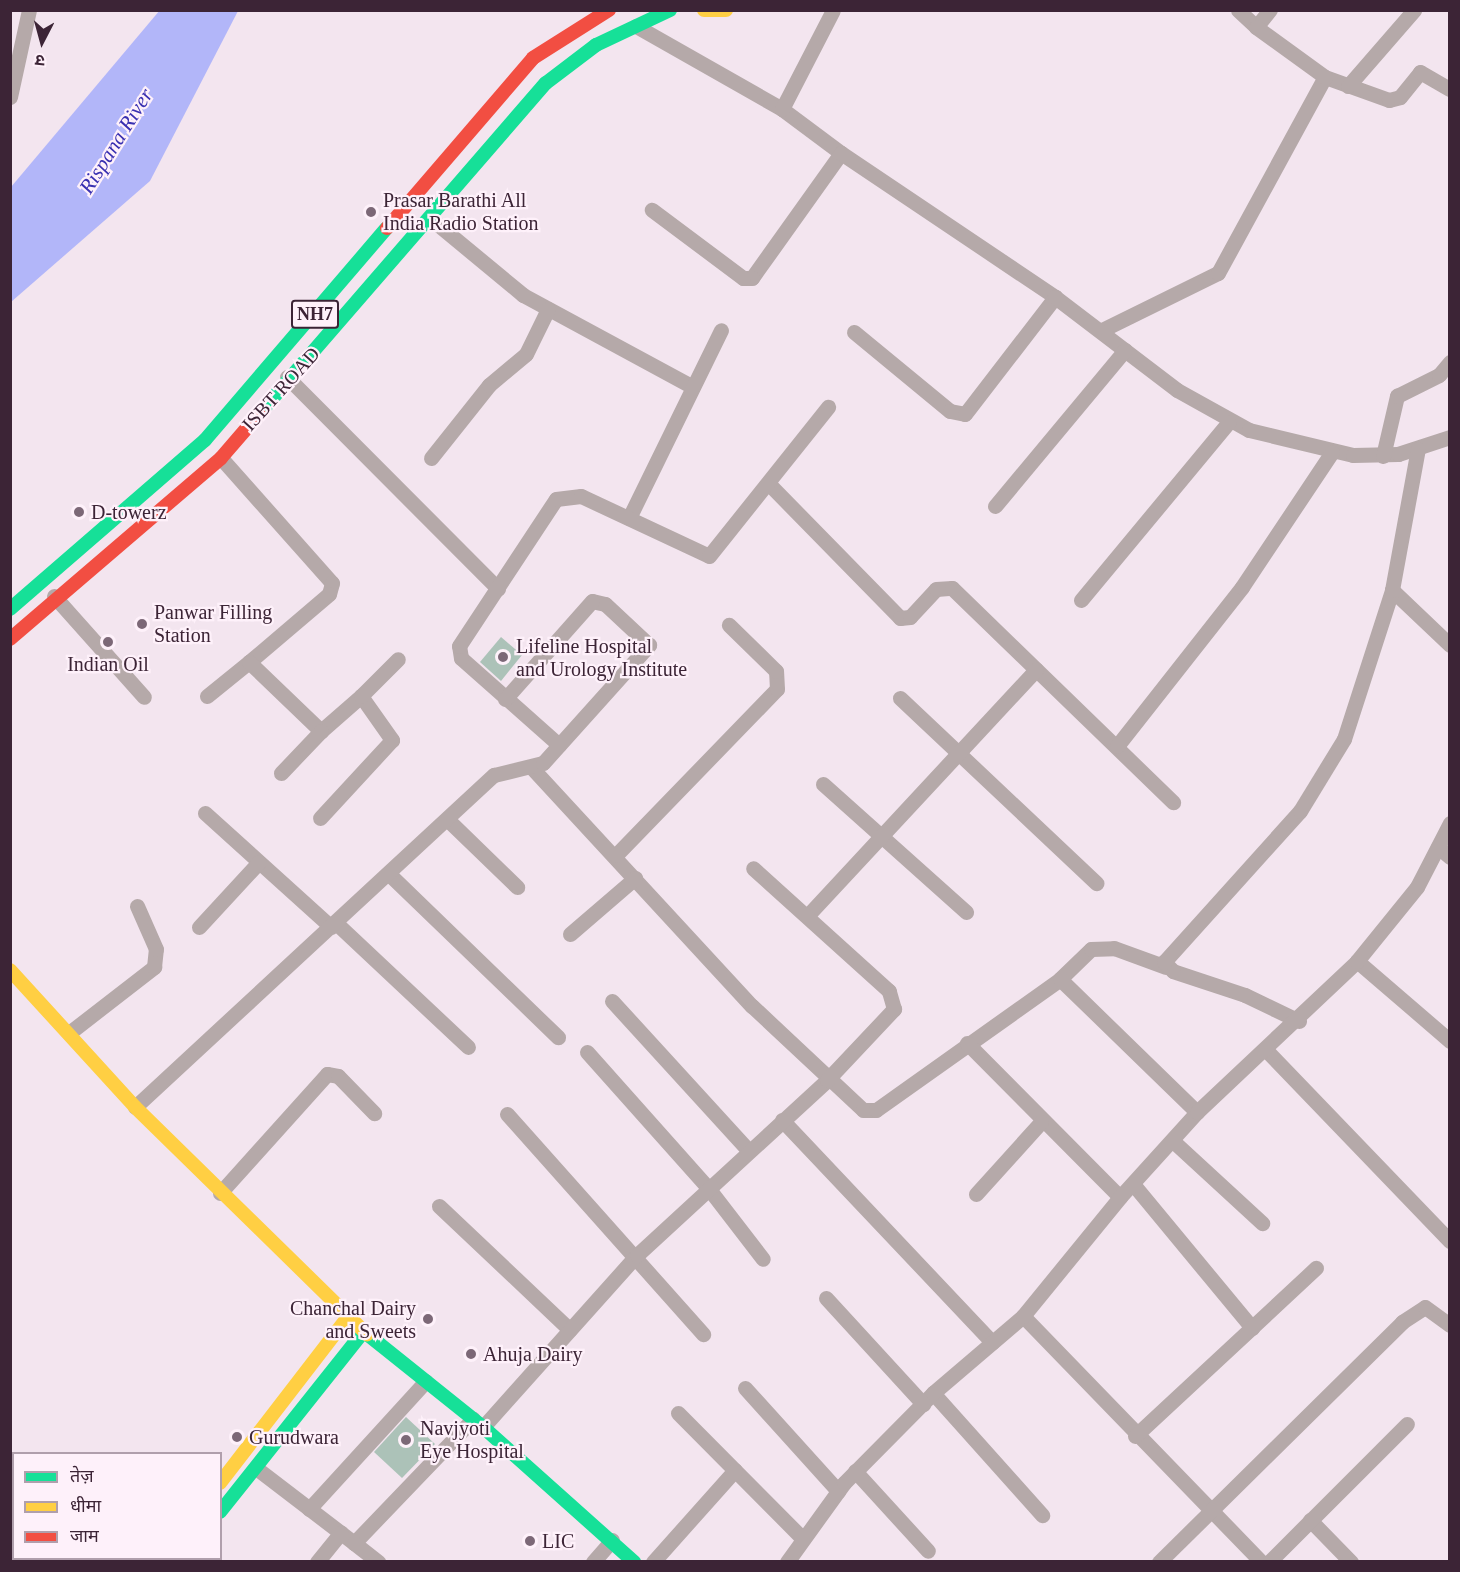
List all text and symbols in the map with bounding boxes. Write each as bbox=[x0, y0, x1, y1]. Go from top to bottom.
north arrow bbox=[12, 12, 72, 72]
text: उ bbox=[35, 51, 46, 69]
water label: Rispana River bbox=[74, 84, 158, 198]
place label: Prasar Barathi All India Radio Station bbox=[383, 189, 539, 236]
marker: Prasar Barathi All India Radio Station bbox=[364, 205, 378, 219]
road number: NH7 bbox=[291, 299, 339, 329]
street label: ISBT ROAD bbox=[237, 342, 325, 436]
place label: D-towerz bbox=[91, 500, 167, 524]
marker: D-towerz bbox=[72, 505, 86, 519]
place label: Panwar Filling Station bbox=[154, 600, 272, 647]
marker: Panwar Filling Station bbox=[135, 617, 149, 631]
place label: Lifeline Hospital and Urology Institute bbox=[516, 634, 687, 681]
marker: Indian Oil bbox=[101, 635, 115, 649]
marker: Lifeline Hospital and Urology Institute bbox=[494, 648, 512, 666]
place label: Indian Oil bbox=[67, 652, 149, 676]
place label: Chanchal Dairy and Sweets bbox=[290, 1296, 416, 1343]
marker: Chanchal Dairy and Sweets bbox=[421, 1312, 435, 1326]
place label: Ahuja Dairy bbox=[483, 1342, 582, 1366]
marker: Ahuja Dairy bbox=[464, 1347, 478, 1361]
place label: Navjyoti Eye Hospital bbox=[420, 1416, 524, 1463]
place label: Gurudwara bbox=[249, 1425, 339, 1449]
marker: Gurudwara bbox=[230, 1430, 244, 1444]
marker: Navjyoti Eye Hospital bbox=[397, 1431, 415, 1449]
legend bbox=[12, 1452, 222, 1560]
text: तेज़ bbox=[70, 1466, 94, 1486]
text: धीमा bbox=[70, 1496, 101, 1516]
text: जाम bbox=[70, 1526, 99, 1546]
place label: LIC bbox=[542, 1529, 574, 1553]
marker: LIC bbox=[523, 1534, 537, 1548]

